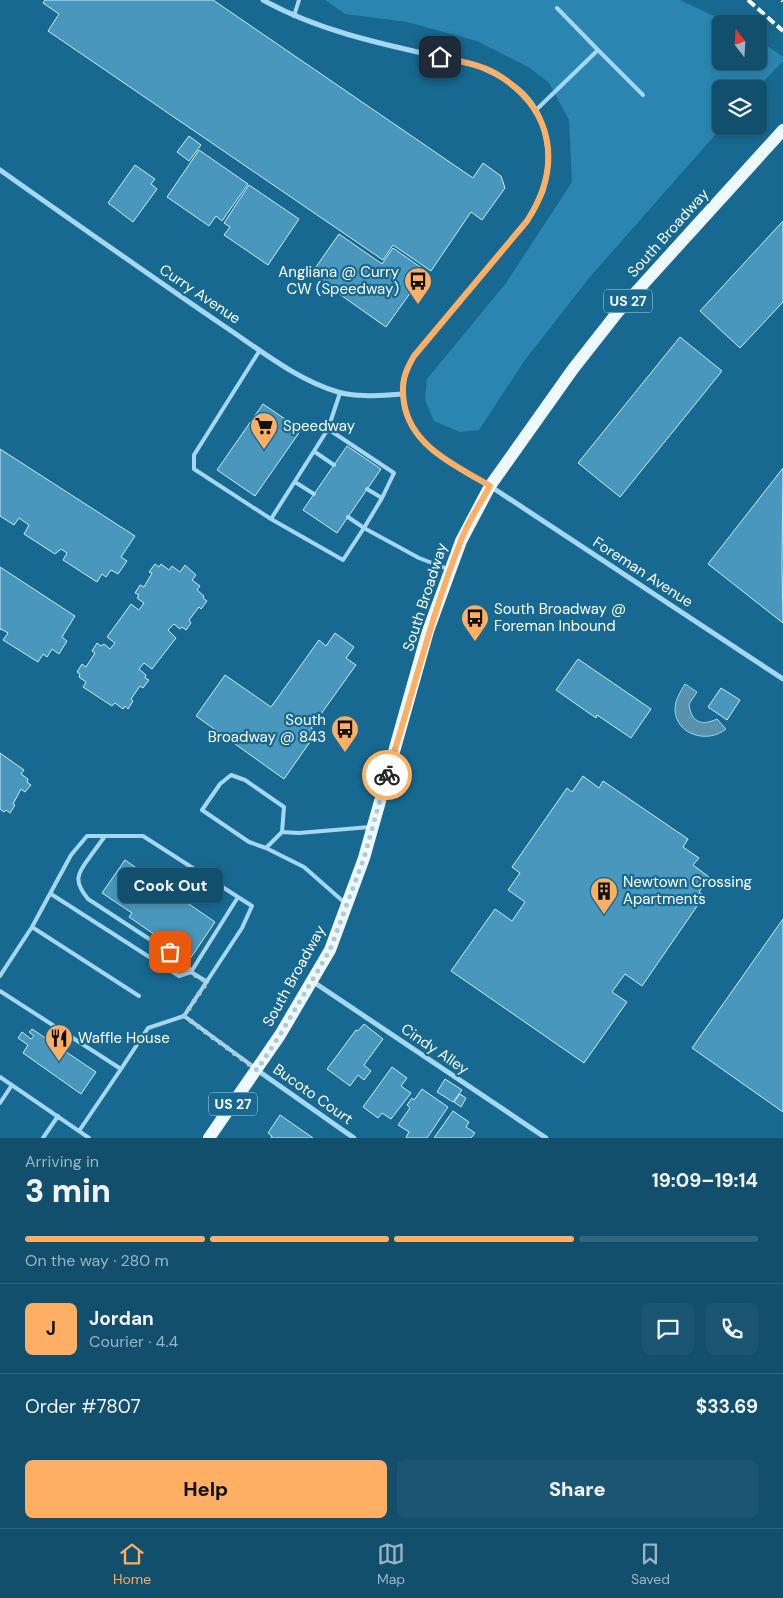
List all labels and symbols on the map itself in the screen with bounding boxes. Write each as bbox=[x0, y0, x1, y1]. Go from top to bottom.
north arrow bbox=[712, 15, 768, 70]
pin bbox=[419, 36, 461, 78]
street label: South Broadway bbox=[623, 184, 714, 282]
street label: Curry Avenue bbox=[156, 259, 244, 329]
place label: Angliana @ Curry CW (Speedway) bbox=[278, 262, 400, 299]
bus stop icon: Angliana @ Curry CW (Speedway) bbox=[403, 266, 433, 305]
road number: US 27 bbox=[604, 290, 652, 312]
supermarket icon: Speedway bbox=[249, 411, 279, 450]
place label: Speedway bbox=[283, 416, 356, 436]
street label: Foreman Avenue bbox=[589, 532, 697, 612]
street label: South Broadway bbox=[398, 540, 452, 654]
place label: South Broadway @ Foreman Inbound bbox=[494, 599, 626, 636]
bus stop icon: South Broadway @ Foreman Inbound bbox=[460, 603, 490, 642]
place label: South Broadway @ 843 bbox=[208, 710, 326, 747]
bus stop icon: South Broadway @ 843 bbox=[330, 714, 360, 753]
courier bbox=[362, 750, 412, 800]
callout: Cook Out bbox=[118, 867, 222, 902]
place label: Newtown Crossing Apartments bbox=[623, 872, 752, 909]
building icon: Newtown Crossing Apartments bbox=[589, 876, 619, 915]
street label: South Broadway bbox=[258, 921, 330, 1030]
pin bbox=[149, 931, 191, 973]
street label: Cindy Alley bbox=[397, 1019, 473, 1079]
restaurant icon: Waffle House bbox=[44, 1023, 74, 1062]
place label: Waffle House bbox=[78, 1028, 170, 1048]
street label: Bucoto Court bbox=[269, 1059, 357, 1129]
road number: US 27 bbox=[209, 1092, 257, 1116]

